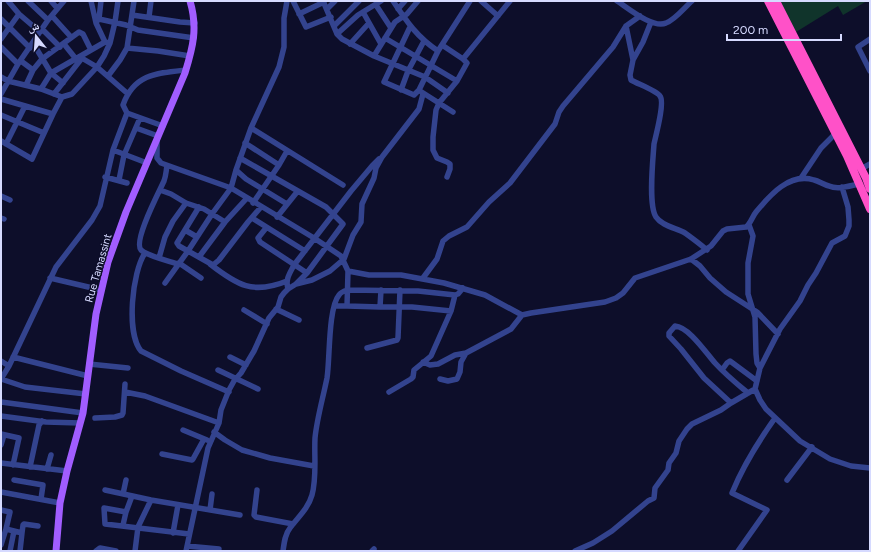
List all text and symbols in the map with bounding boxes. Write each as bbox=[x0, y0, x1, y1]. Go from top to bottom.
north arrow bbox=[16, 16, 56, 56]
scale bar bbox=[727, 16, 841, 42]
text: ش bbox=[26, 19, 41, 36]
text: 200 m bbox=[733, 23, 768, 37]
street label: Rue Tamassint bbox=[82, 232, 114, 304]

